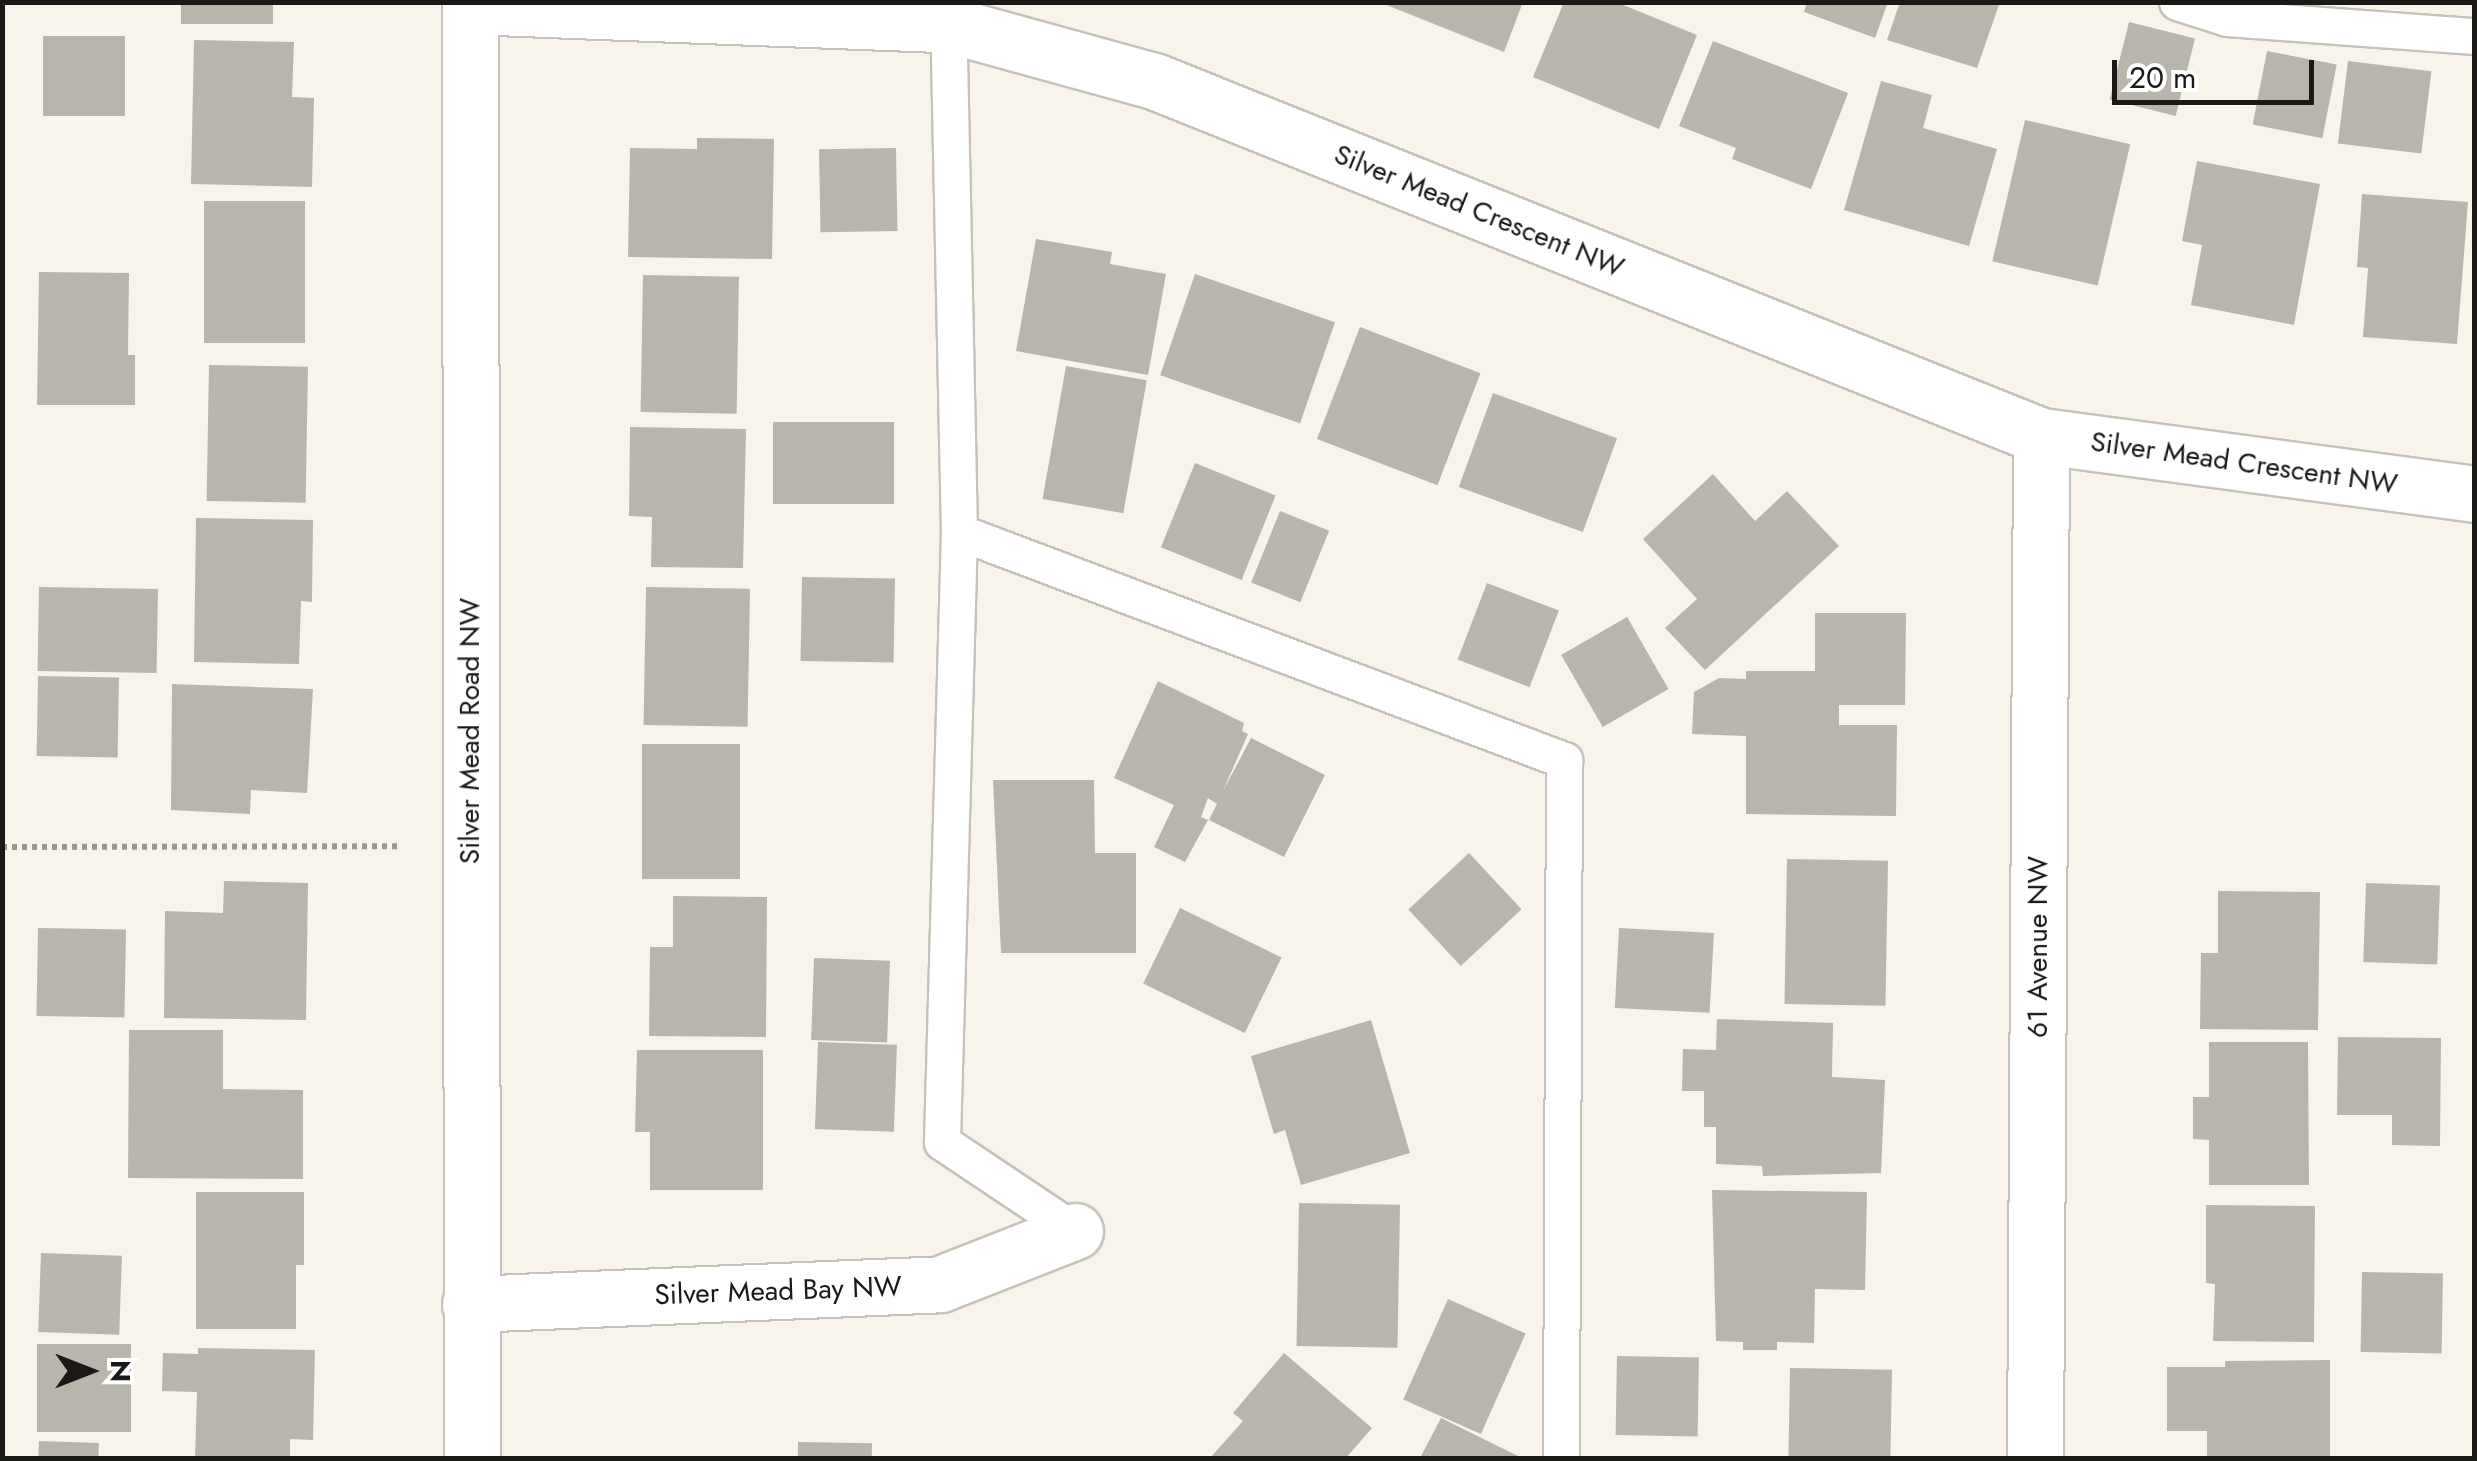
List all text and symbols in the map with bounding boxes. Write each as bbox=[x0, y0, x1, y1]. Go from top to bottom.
scale bar bbox=[2117, 40, 2320, 102]
text: 20 m bbox=[2129, 56, 2196, 99]
street label: Silver Mead Crescent NW bbox=[1329, 137, 1629, 285]
street label: Silver Mead Crescent NW bbox=[2088, 425, 2400, 501]
street label: Silver Mead Road NW bbox=[453, 598, 487, 864]
street label: 61 Avenue NW bbox=[2021, 856, 2055, 1038]
street label: Silver Mead Bay NW bbox=[654, 1270, 902, 1312]
north arrow bbox=[40, 1321, 140, 1421]
text: N bbox=[100, 1360, 141, 1382]

